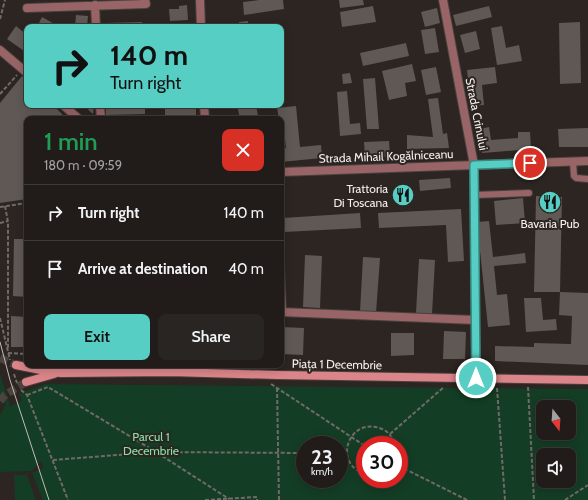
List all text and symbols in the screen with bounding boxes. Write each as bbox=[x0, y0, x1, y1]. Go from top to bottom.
text: 140 m bbox=[110, 38, 188, 72]
icon: right bbox=[44, 40, 96, 92]
text: Turn right bbox=[110, 72, 181, 94]
street label: Strada Crinului bbox=[463, 76, 491, 152]
text: 1 min bbox=[44, 127, 98, 156]
button: close bbox=[222, 129, 264, 171]
street label: Strada Mihail Kogălniceanu bbox=[318, 146, 454, 166]
pin bbox=[513, 146, 547, 180]
icon: arrive bbox=[519, 152, 541, 174]
text: 180 m · 09:59 bbox=[44, 157, 122, 173]
place label: Trattoria Di Toscana bbox=[333, 181, 388, 210]
restaurant icon: Trattoria Di Toscana bbox=[390, 182, 416, 208]
restaurant icon: Bavaria Pub bbox=[537, 189, 563, 215]
icon: right bbox=[44, 202, 66, 224]
text: Turn right bbox=[78, 204, 139, 222]
text: 140 m bbox=[223, 204, 264, 222]
place label: Bavaria Pub bbox=[521, 216, 580, 231]
icon: arrive bbox=[44, 258, 66, 280]
text: Arrive at destination bbox=[78, 260, 208, 278]
text: 40 m bbox=[228, 260, 264, 278]
button: Exit bbox=[44, 314, 150, 360]
button: Share bbox=[158, 314, 264, 360]
street label: Piața 1 Decembrie bbox=[292, 356, 382, 373]
position arrow bbox=[455, 357, 497, 399]
north arrow bbox=[536, 400, 576, 440]
map controls bbox=[536, 400, 576, 488]
park label: Parcul 1 Decembrie bbox=[123, 429, 179, 458]
speed limit sign: 30 bbox=[356, 436, 408, 488]
text: 23 bbox=[311, 445, 333, 469]
button: sound bbox=[536, 448, 576, 488]
text: km/h bbox=[311, 465, 333, 478]

